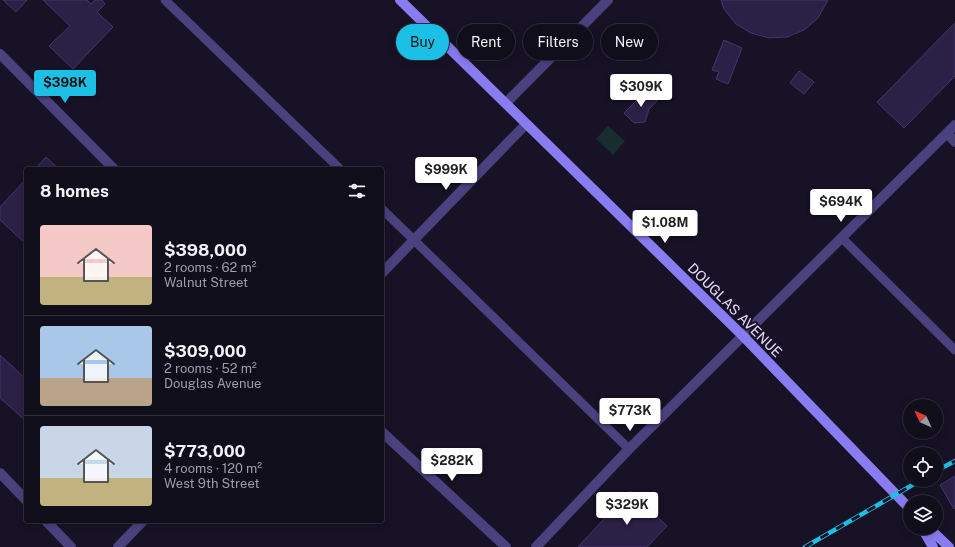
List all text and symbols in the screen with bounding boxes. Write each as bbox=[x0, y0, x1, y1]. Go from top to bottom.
chip: Buy bbox=[396, 24, 449, 60]
chip: Rent bbox=[457, 24, 515, 60]
chip: Filters bbox=[523, 24, 593, 60]
chip: New bbox=[601, 24, 658, 60]
pin: $398K bbox=[37, 70, 93, 104]
pin: $309K bbox=[613, 74, 669, 108]
text: $398K bbox=[43, 75, 87, 90]
text: $309K bbox=[619, 79, 663, 94]
pin: $999K bbox=[418, 157, 474, 191]
text: $999K bbox=[424, 162, 468, 177]
icon: filters bbox=[346, 180, 368, 202]
text: 8 homes bbox=[40, 181, 109, 201]
pin: $694K bbox=[813, 189, 869, 223]
text: $694K bbox=[819, 194, 863, 209]
pin: $1.08M bbox=[632, 210, 698, 244]
text: $1.08M bbox=[642, 215, 688, 230]
text: $398,000 bbox=[164, 240, 247, 260]
icon: home bbox=[72, 241, 120, 289]
text: 2 rooms · 62 m² bbox=[164, 260, 257, 275]
street label: DOUGLAS AVENUE bbox=[685, 260, 785, 360]
text: Walnut Street bbox=[164, 275, 248, 290]
text: $309,000 bbox=[164, 341, 246, 361]
icon: home bbox=[72, 342, 120, 390]
text: 2 rooms · 52 m² bbox=[164, 361, 257, 376]
text: Douglas Avenue bbox=[164, 376, 261, 391]
pin: $773K bbox=[602, 398, 658, 432]
north arrow bbox=[903, 399, 943, 439]
map controls bbox=[903, 399, 943, 535]
text: $773K bbox=[608, 403, 652, 418]
text: $773,000 bbox=[164, 441, 246, 461]
icon: home bbox=[72, 442, 120, 490]
button: locate bbox=[903, 447, 943, 487]
pin: $282K bbox=[424, 448, 480, 482]
text: $282K bbox=[430, 453, 474, 468]
text: 4 rooms · 120 m² bbox=[164, 461, 262, 476]
text: West 9th Street bbox=[164, 476, 260, 491]
pin: $329K bbox=[599, 492, 655, 526]
button: layers bbox=[903, 495, 943, 535]
text: $329K bbox=[605, 497, 649, 512]

